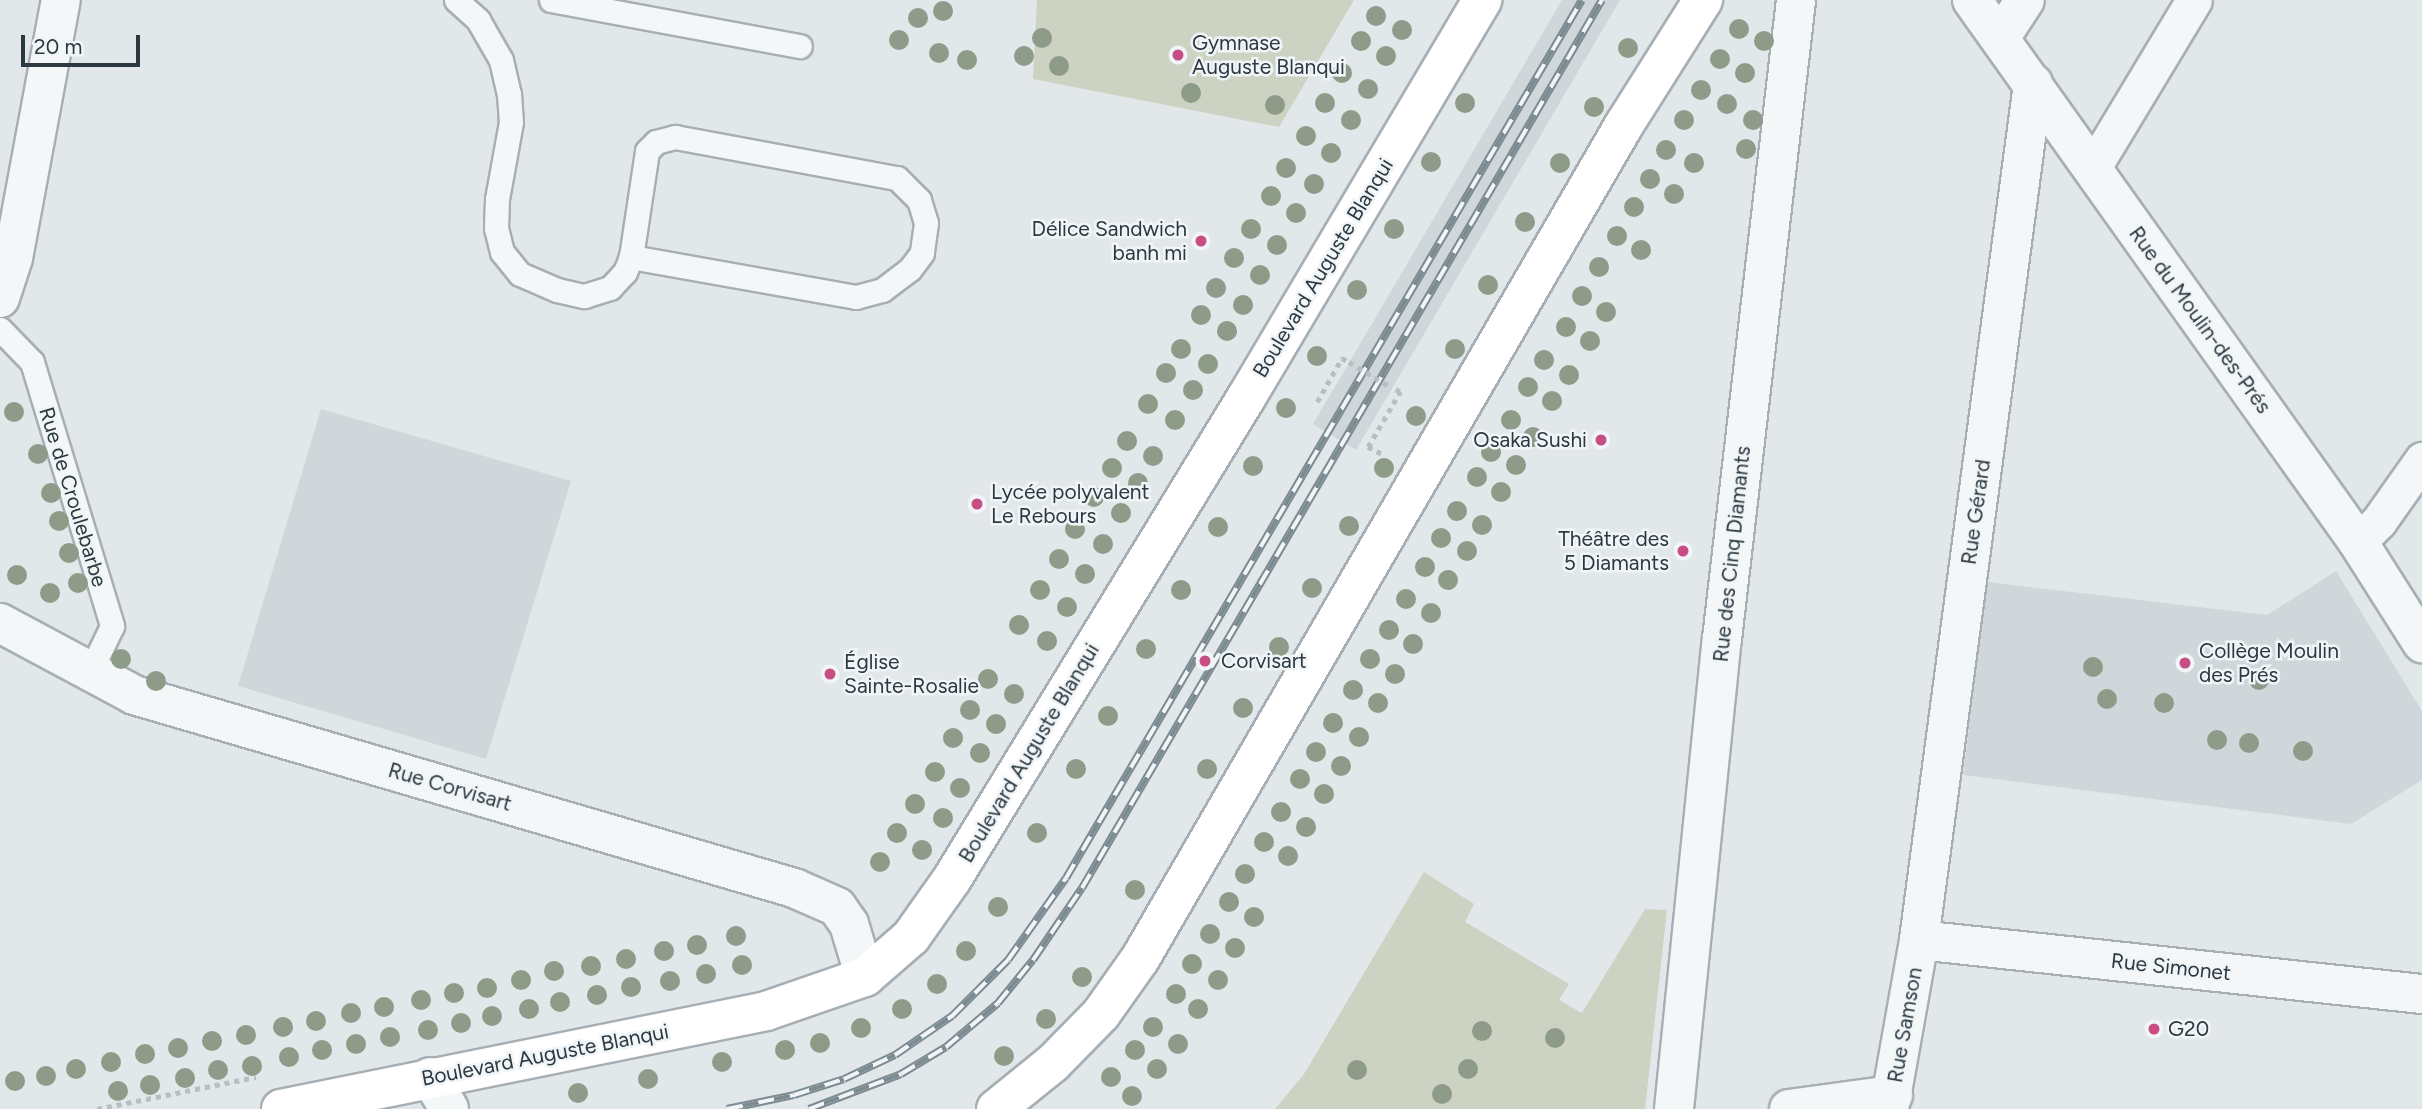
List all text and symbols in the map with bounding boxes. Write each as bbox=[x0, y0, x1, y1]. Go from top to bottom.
scale bar bbox=[24, 21, 144, 65]
place label: Gymnase Auguste Blanqui bbox=[1192, 30, 1345, 80]
text: 20 m bbox=[34, 34, 82, 59]
marker: Gymnase Auguste Blanqui bbox=[1170, 47, 1186, 63]
street label: Boulevard Auguste Blanqui bbox=[1247, 154, 1399, 382]
place label: Délice Sandwich banh mi bbox=[1032, 216, 1187, 266]
street label: Rue du Moulin-des-Prés bbox=[2124, 222, 2276, 418]
marker: Délice Sandwich banh mi bbox=[1193, 233, 1209, 249]
street label: Rue de Croulebarbe bbox=[34, 404, 112, 590]
place label: Osaka Sushi bbox=[1473, 427, 1587, 453]
marker: Osaka Sushi bbox=[1593, 432, 1609, 448]
street label: Rue des Cinq Diamants bbox=[1708, 445, 1756, 663]
street label: Rue Gérard bbox=[1956, 458, 1996, 566]
place label: Lycée polyvalent Le Rebours bbox=[991, 479, 1150, 529]
marker: Lycée polyvalent Le Rebours bbox=[969, 496, 985, 512]
place label: Théâtre des 5 Diamants bbox=[1558, 526, 1669, 576]
marker: Théâtre des 5 Diamants bbox=[1675, 543, 1691, 559]
place label: Collège Moulin des Prés bbox=[2199, 638, 2339, 688]
street label: Boulevard Auguste Blanqui bbox=[953, 639, 1105, 867]
place label: Corvisart bbox=[1221, 648, 1307, 674]
place label: Église Sainte-Rosalie bbox=[844, 649, 979, 699]
marker: Corvisart bbox=[1195, 651, 1215, 671]
marker: Collège Moulin des Prés bbox=[2177, 655, 2193, 671]
marker: Église Sainte-Rosalie bbox=[822, 666, 838, 682]
street label: Rue Corvisart bbox=[385, 757, 515, 817]
street label: Rue Simonet bbox=[2110, 948, 2232, 986]
street label: Rue Samson bbox=[1882, 965, 1928, 1085]
place label: G20 bbox=[2168, 1016, 2209, 1042]
street label: Boulevard Auguste Blanqui bbox=[419, 1019, 671, 1091]
marker: G20 bbox=[2146, 1021, 2162, 1037]

